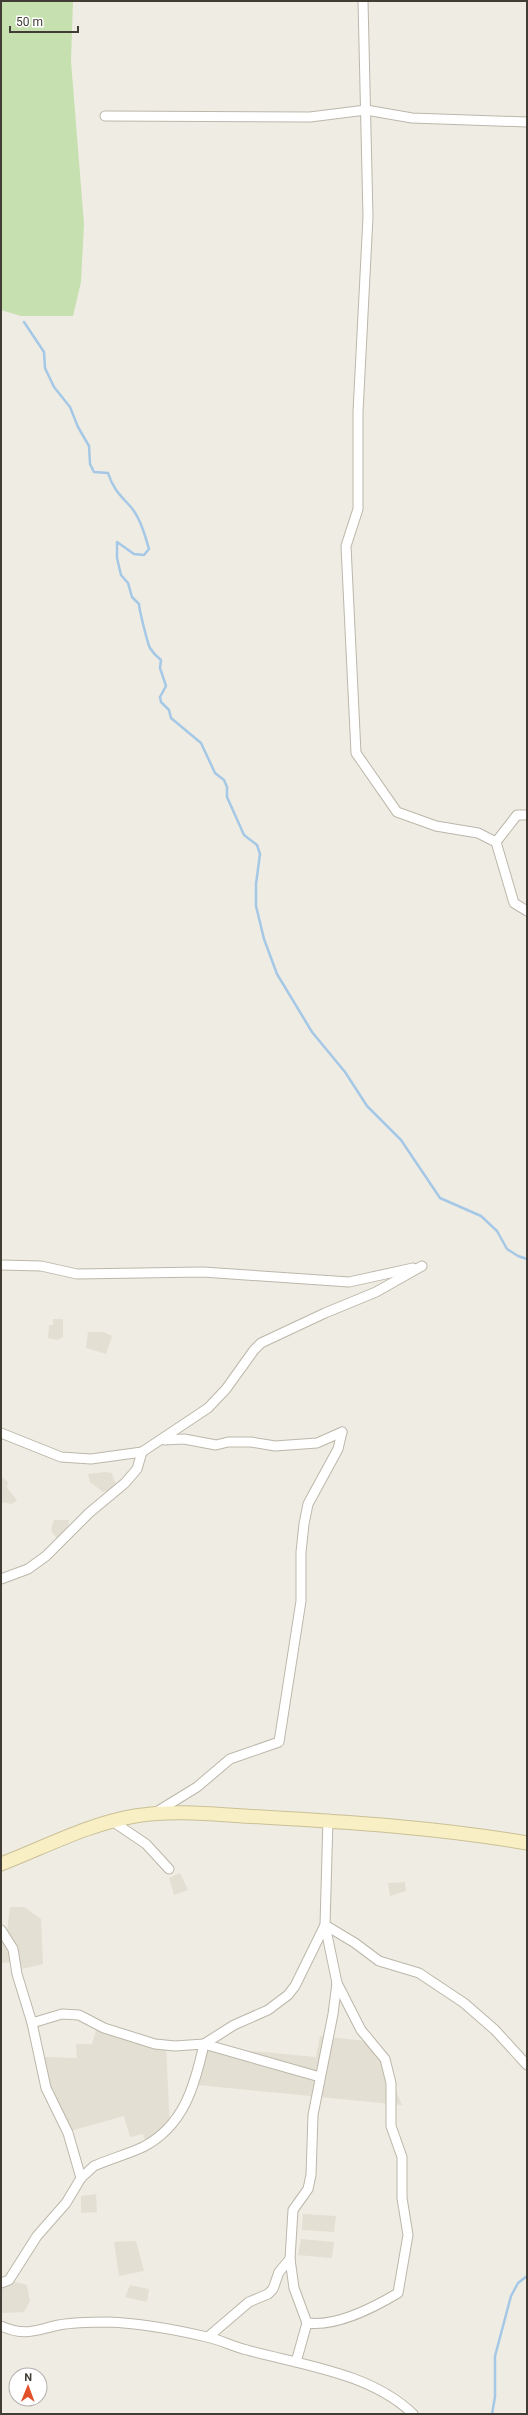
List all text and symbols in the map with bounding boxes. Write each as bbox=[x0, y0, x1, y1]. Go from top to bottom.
scale bar bbox=[10, 8, 78, 34]
text: 50 m bbox=[16, 15, 43, 29]
north arrow bbox=[8, 2367, 48, 2407]
text: N bbox=[24, 2371, 32, 2384]

